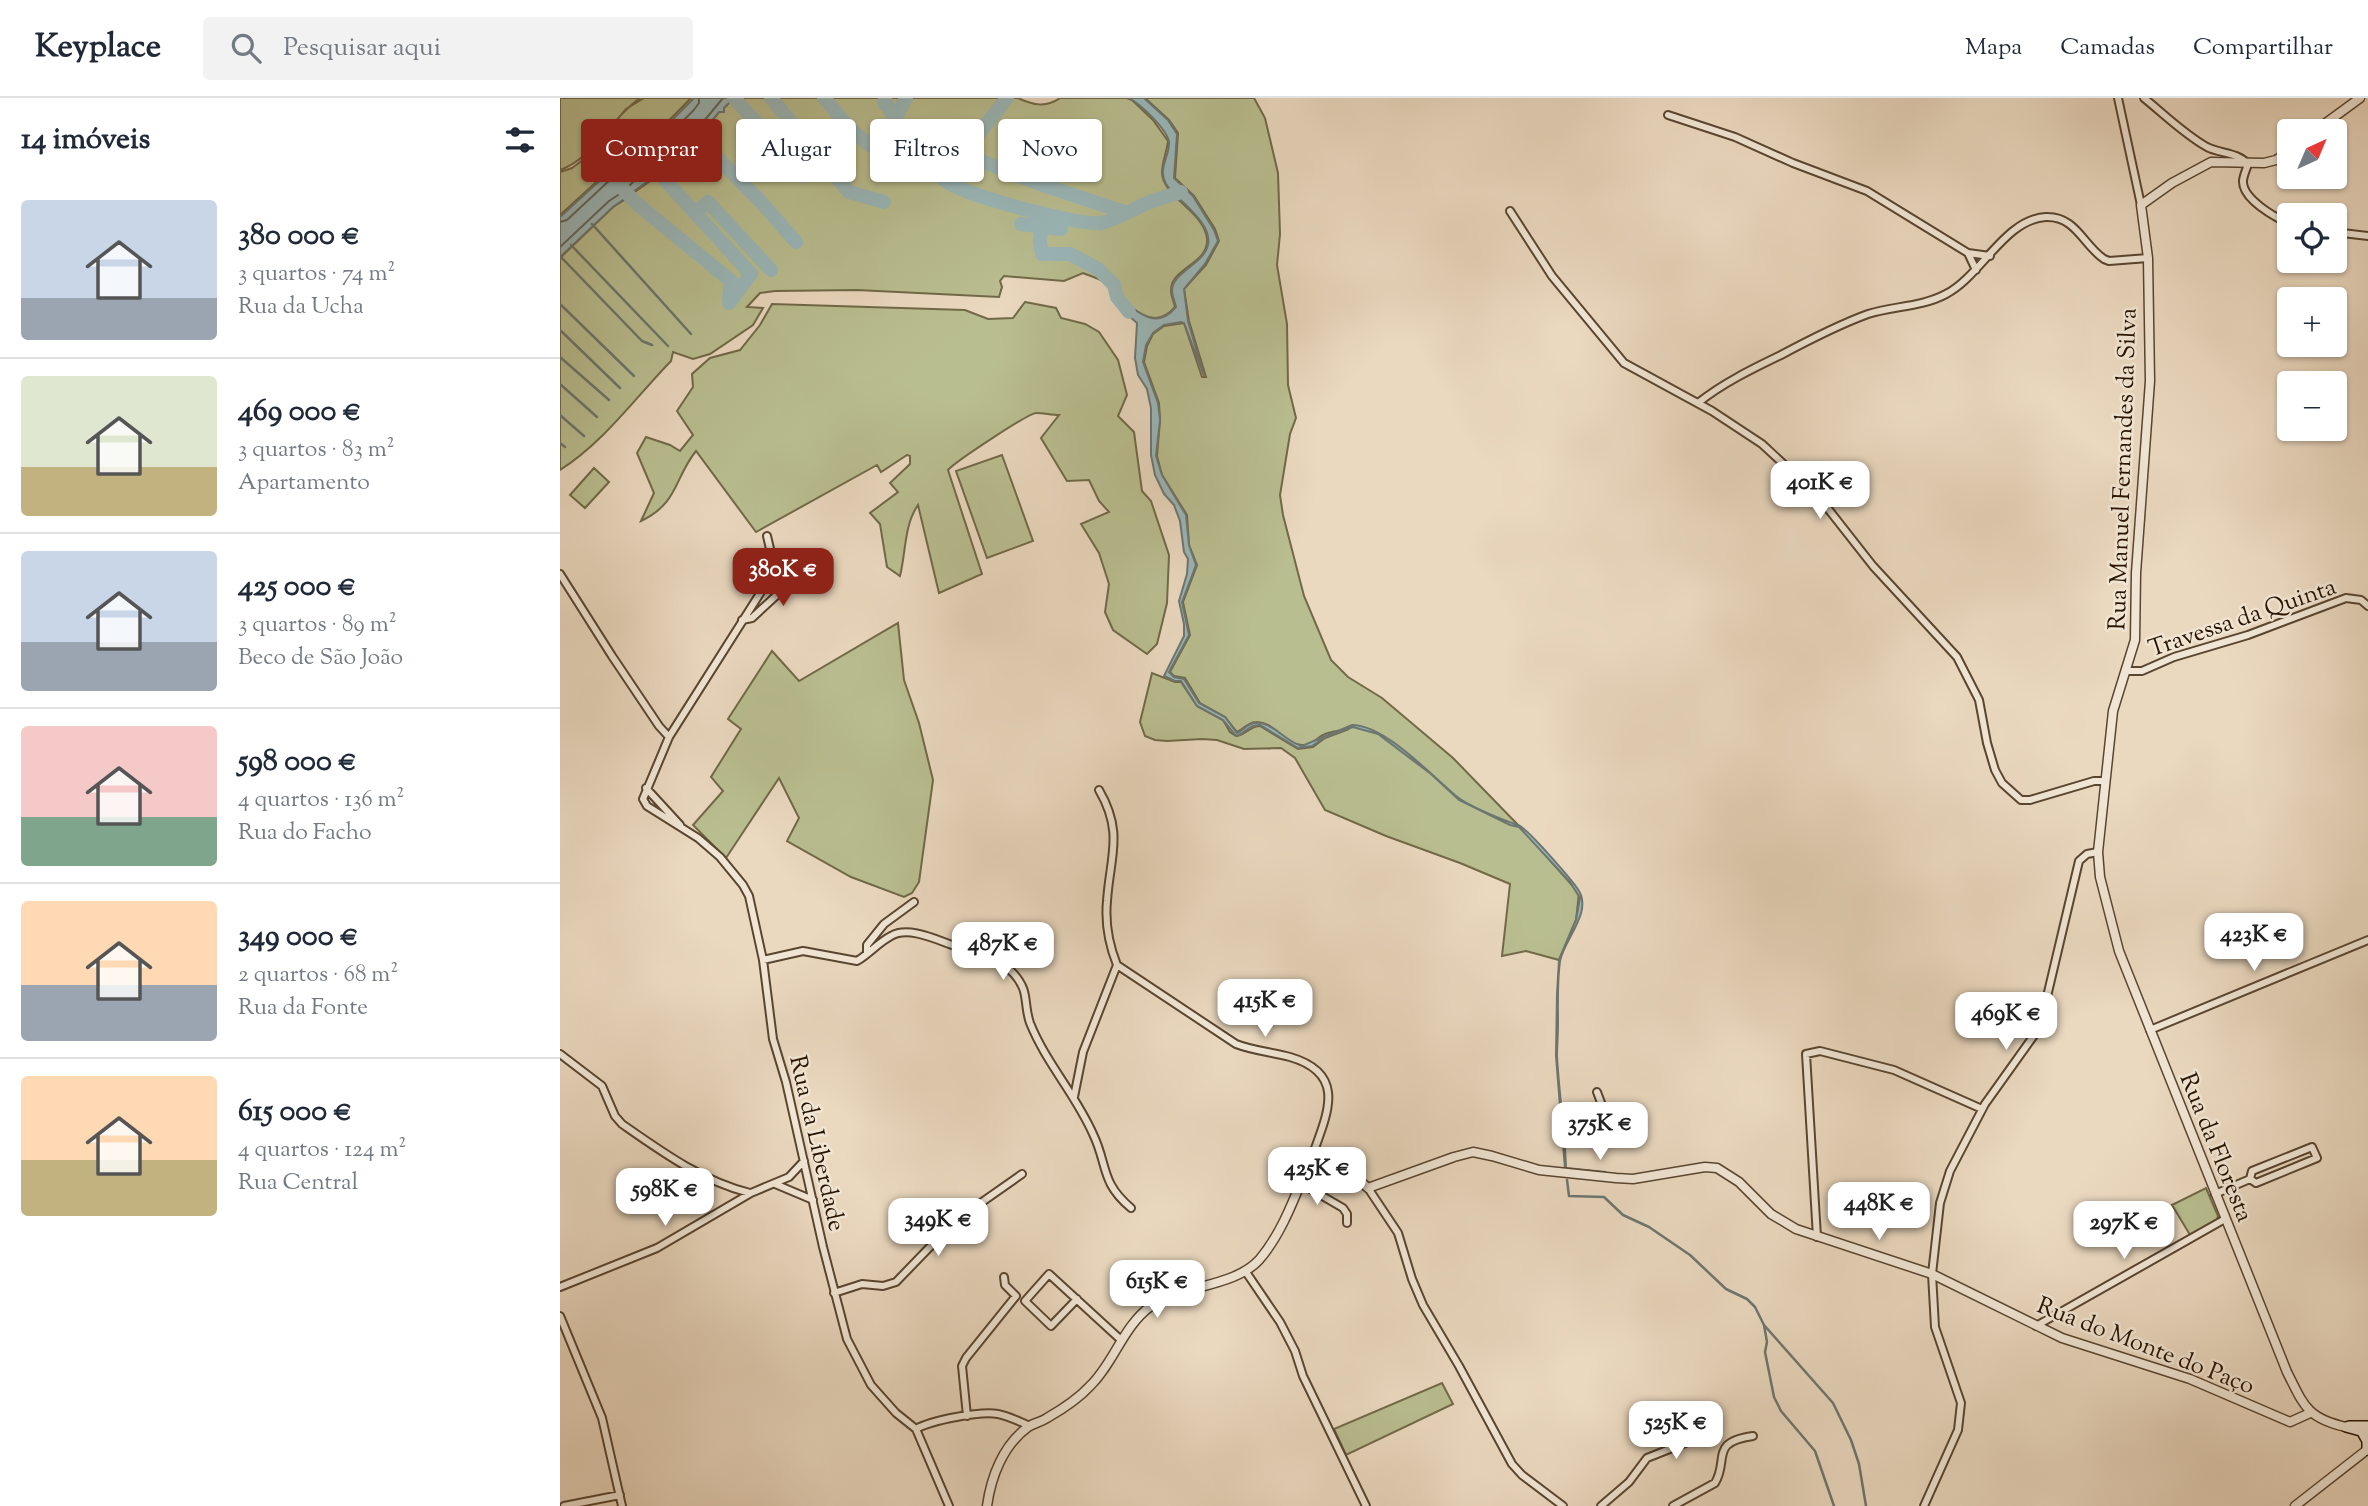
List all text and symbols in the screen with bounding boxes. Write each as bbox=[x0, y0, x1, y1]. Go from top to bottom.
search box bbox=[203, 17, 693, 80]
text: Keyplace bbox=[35, 24, 161, 72]
icon: search bbox=[227, 29, 265, 67]
text: Pesquisar aqui bbox=[283, 30, 441, 67]
text: Mapa bbox=[1965, 31, 2022, 65]
text: Camadas bbox=[2060, 31, 2155, 65]
text: Compartilhar bbox=[2193, 31, 2333, 65]
text: 14 imóveis bbox=[21, 119, 150, 162]
chip: Comprar bbox=[581, 119, 722, 182]
chip: Alugar bbox=[736, 119, 856, 182]
chip: Filtros bbox=[870, 119, 984, 182]
chip: Novo bbox=[998, 119, 1102, 182]
north arrow bbox=[2277, 119, 2347, 189]
map controls bbox=[2277, 119, 2347, 441]
icon: filters bbox=[501, 121, 539, 159]
button: locate bbox=[2277, 203, 2347, 273]
text: 380 000 € bbox=[238, 215, 360, 258]
icon: home bbox=[77, 228, 161, 312]
text: 3 quartos · 74 m² bbox=[238, 258, 395, 291]
button: + bbox=[2277, 287, 2347, 357]
text: Rua da Ucha bbox=[238, 291, 364, 324]
street label: Rua Manuel Fernandes da Silva bbox=[2101, 307, 2147, 631]
button: − bbox=[2277, 371, 2347, 441]
text: 469 000 € bbox=[238, 391, 361, 434]
icon: home bbox=[77, 404, 161, 488]
text: 3 quartos · 83 m² bbox=[238, 434, 395, 467]
pin: 401K € bbox=[1763, 462, 1877, 521]
text: Apartamento bbox=[238, 467, 370, 500]
text: 401K € bbox=[1787, 467, 1853, 500]
pin: 380K € bbox=[726, 548, 840, 608]
text: 380K € bbox=[749, 554, 817, 587]
text: 425 000 € bbox=[238, 566, 356, 609]
street label: Travessa da Quinta bbox=[2144, 571, 2341, 667]
icon: home bbox=[77, 579, 161, 663]
text: 3 quartos · 89 m² bbox=[238, 609, 396, 642]
text: Beco de São João bbox=[238, 642, 403, 675]
text: 598 000 € bbox=[238, 741, 357, 784]
icon: home bbox=[77, 754, 161, 838]
text: 4 quartos · 136 m² bbox=[238, 784, 404, 817]
text: Rua do Facho bbox=[238, 817, 372, 850]
pin: 423K € bbox=[2197, 914, 2311, 973]
text: 349 000 € bbox=[238, 916, 358, 959]
text: 423K € bbox=[2220, 919, 2288, 952]
pin: 487K € bbox=[946, 922, 1060, 982]
text: 487K € bbox=[968, 928, 1038, 961]
icon: home bbox=[77, 929, 161, 1013]
text: 2 quartos · 68 m² bbox=[238, 959, 398, 992]
pin: 415K € bbox=[1208, 979, 1322, 1039]
text: 415K € bbox=[1234, 985, 1296, 1018]
text: Rua da Fonte bbox=[238, 992, 368, 1025]
pin: 469K € bbox=[1949, 992, 2063, 1052]
text: 469K € bbox=[1971, 998, 2041, 1031]
street label: Rua da Liberdade bbox=[779, 1052, 853, 1235]
street label: Rua da Floresta bbox=[2170, 1068, 2261, 1227]
text: 615 000 € bbox=[238, 1091, 352, 1134]
pin: 375K € bbox=[1543, 1102, 1657, 1162]
icon: home bbox=[77, 1104, 161, 1188]
text: 375K € bbox=[1568, 1108, 1632, 1141]
text: 4 quartos · 124 m² bbox=[238, 1134, 406, 1167]
pin: 425K € bbox=[1260, 1148, 1374, 1207]
text: 425K € bbox=[1284, 1153, 1350, 1186]
text: Rua Central bbox=[238, 1167, 358, 1200]
pin: 598K € bbox=[608, 1168, 722, 1228]
text: 598K € bbox=[632, 1174, 698, 1207]
pin: 448K € bbox=[1822, 1182, 1936, 1242]
text: 448K € bbox=[1844, 1188, 1914, 1221]
pin: 349K € bbox=[881, 1198, 995, 1258]
pin: 297K € bbox=[2067, 1202, 2181, 1261]
text: 349K € bbox=[904, 1204, 972, 1237]
text: 297K € bbox=[2089, 1207, 2159, 1240]
pin: 615K € bbox=[1100, 1260, 1214, 1320]
text: 615K € bbox=[1126, 1266, 1188, 1299]
street label: Rua do Monte do Paço bbox=[2031, 1290, 2259, 1404]
pin: 525K € bbox=[1619, 1402, 1733, 1461]
text: 525K € bbox=[1645, 1407, 1707, 1440]

